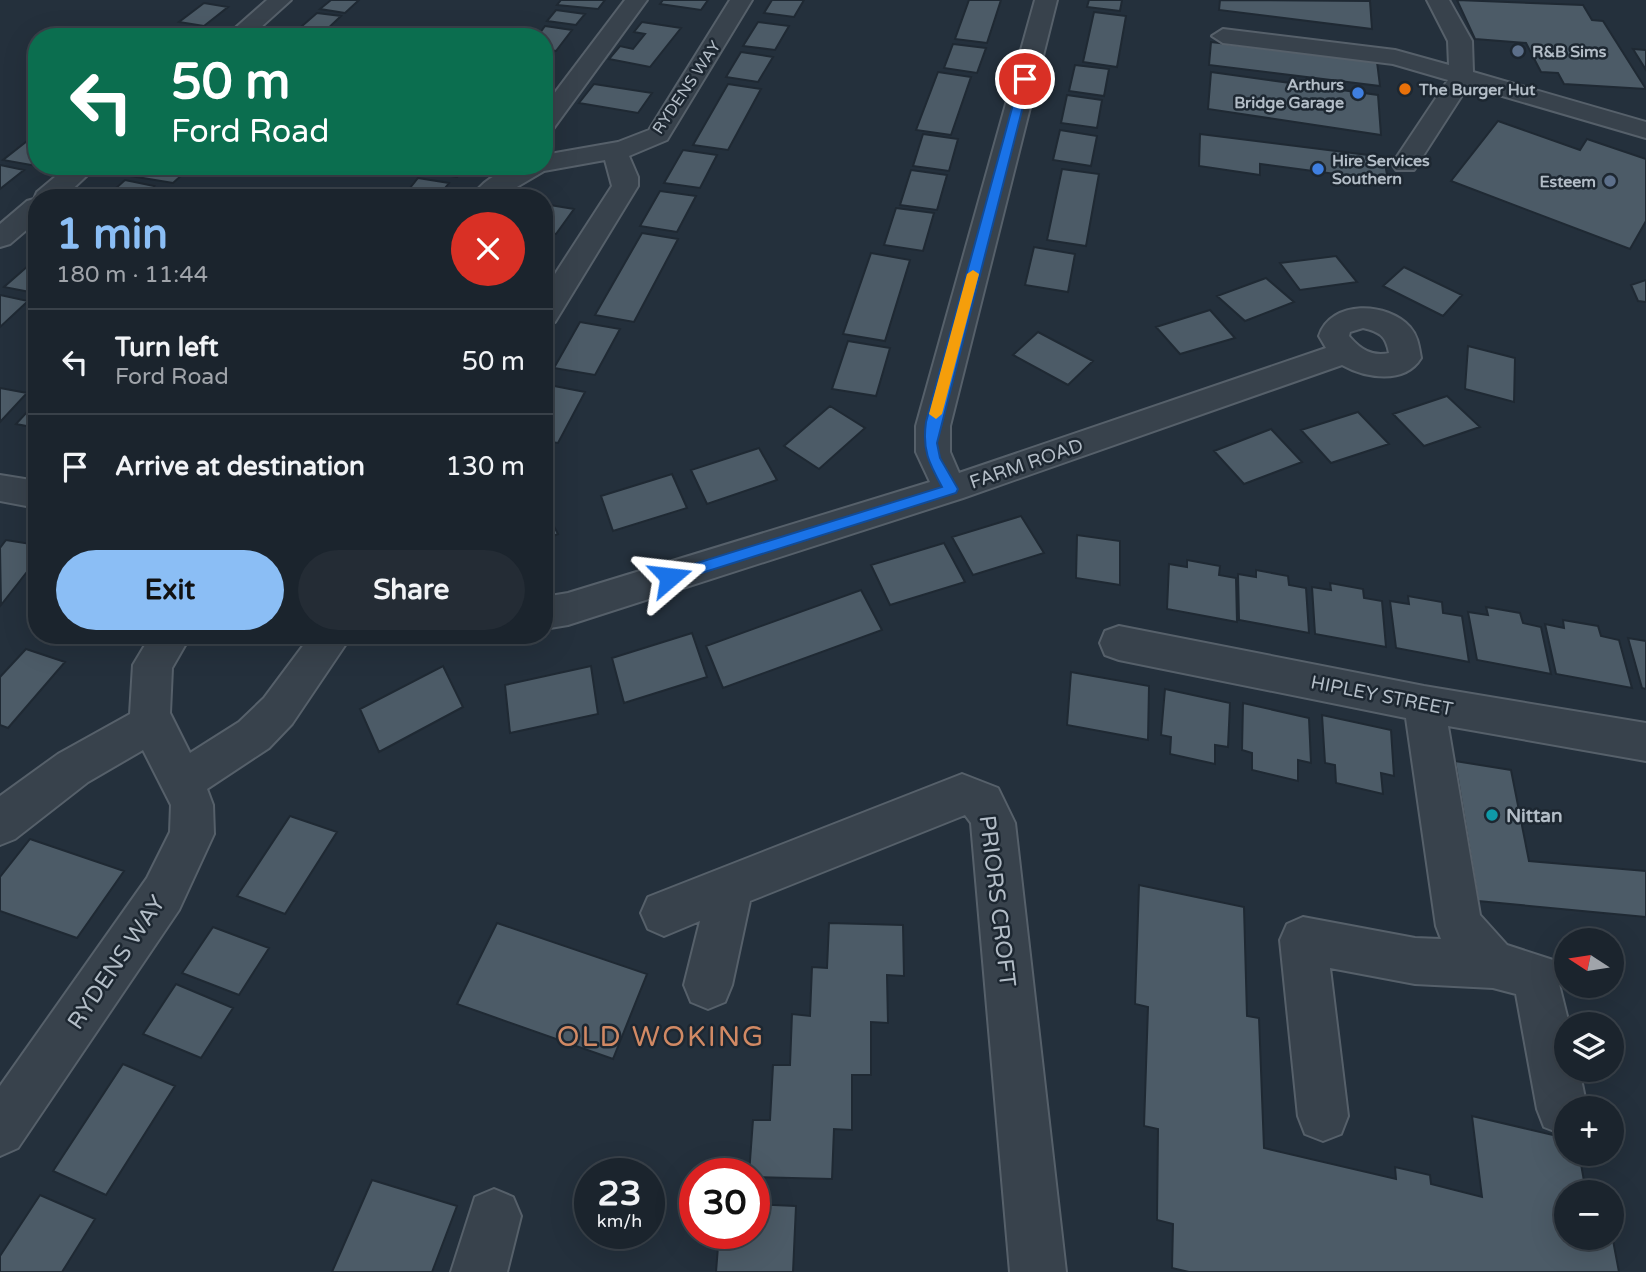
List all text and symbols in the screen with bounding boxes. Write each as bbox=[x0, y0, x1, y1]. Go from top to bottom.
street label: RYDENS WAY bbox=[648, 37, 725, 138]
place label: R&B Sims bbox=[1532, 42, 1607, 62]
marker: R&B Sims bbox=[1510, 43, 1526, 59]
pin bbox=[995, 49, 1055, 109]
text: 50 m bbox=[171, 53, 290, 112]
icon: left bbox=[56, 56, 147, 147]
icon: arrive bbox=[1006, 60, 1044, 98]
place label: Arthurs Bridge Garage bbox=[1234, 75, 1344, 113]
place label: The Burger Hut bbox=[1418, 80, 1536, 100]
marker: The Burger Hut bbox=[1397, 81, 1413, 97]
marker: Arthurs Bridge Garage bbox=[1350, 85, 1366, 101]
text: Ford Road bbox=[171, 113, 329, 151]
place label: Hire Services Southern bbox=[1332, 151, 1430, 189]
marker: Hire Services Southern bbox=[1310, 161, 1326, 177]
place label: Esteem bbox=[1539, 172, 1596, 192]
marker: Esteem bbox=[1602, 173, 1618, 189]
text: 1 min bbox=[56, 209, 168, 260]
button: close bbox=[451, 212, 525, 286]
text: 180 m · 11:44 bbox=[56, 261, 208, 289]
text: Turn left bbox=[115, 332, 218, 363]
icon: left bbox=[56, 343, 94, 381]
text: 50 m bbox=[462, 346, 525, 377]
text: Ford Road bbox=[115, 363, 229, 391]
street label: FARM ROAD bbox=[967, 434, 1086, 494]
icon: arrive bbox=[56, 448, 94, 486]
text: Arrive at destination bbox=[115, 451, 365, 482]
text: 130 m bbox=[445, 451, 525, 482]
position arrow bbox=[633, 540, 707, 614]
button: Exit bbox=[56, 550, 284, 630]
button: Share bbox=[298, 550, 525, 630]
street label: HIPLEY STREET bbox=[1309, 671, 1455, 721]
place label: Nittan bbox=[1506, 805, 1563, 827]
marker: Nittan bbox=[1484, 807, 1500, 823]
street label: PRIORS CROFT bbox=[973, 814, 1021, 988]
street label: RYDENS WAY bbox=[62, 890, 172, 1035]
north arrow bbox=[1554, 928, 1624, 998]
map controls bbox=[1554, 928, 1624, 1250]
button: layers bbox=[1554, 1012, 1624, 1082]
district label: OLD WOKING bbox=[557, 1020, 765, 1054]
button: + bbox=[1554, 1096, 1624, 1166]
speed limit sign: 30 bbox=[679, 1158, 770, 1249]
text: 23 bbox=[598, 1173, 641, 1215]
button: − bbox=[1554, 1180, 1624, 1250]
text: km/h bbox=[597, 1210, 642, 1232]

